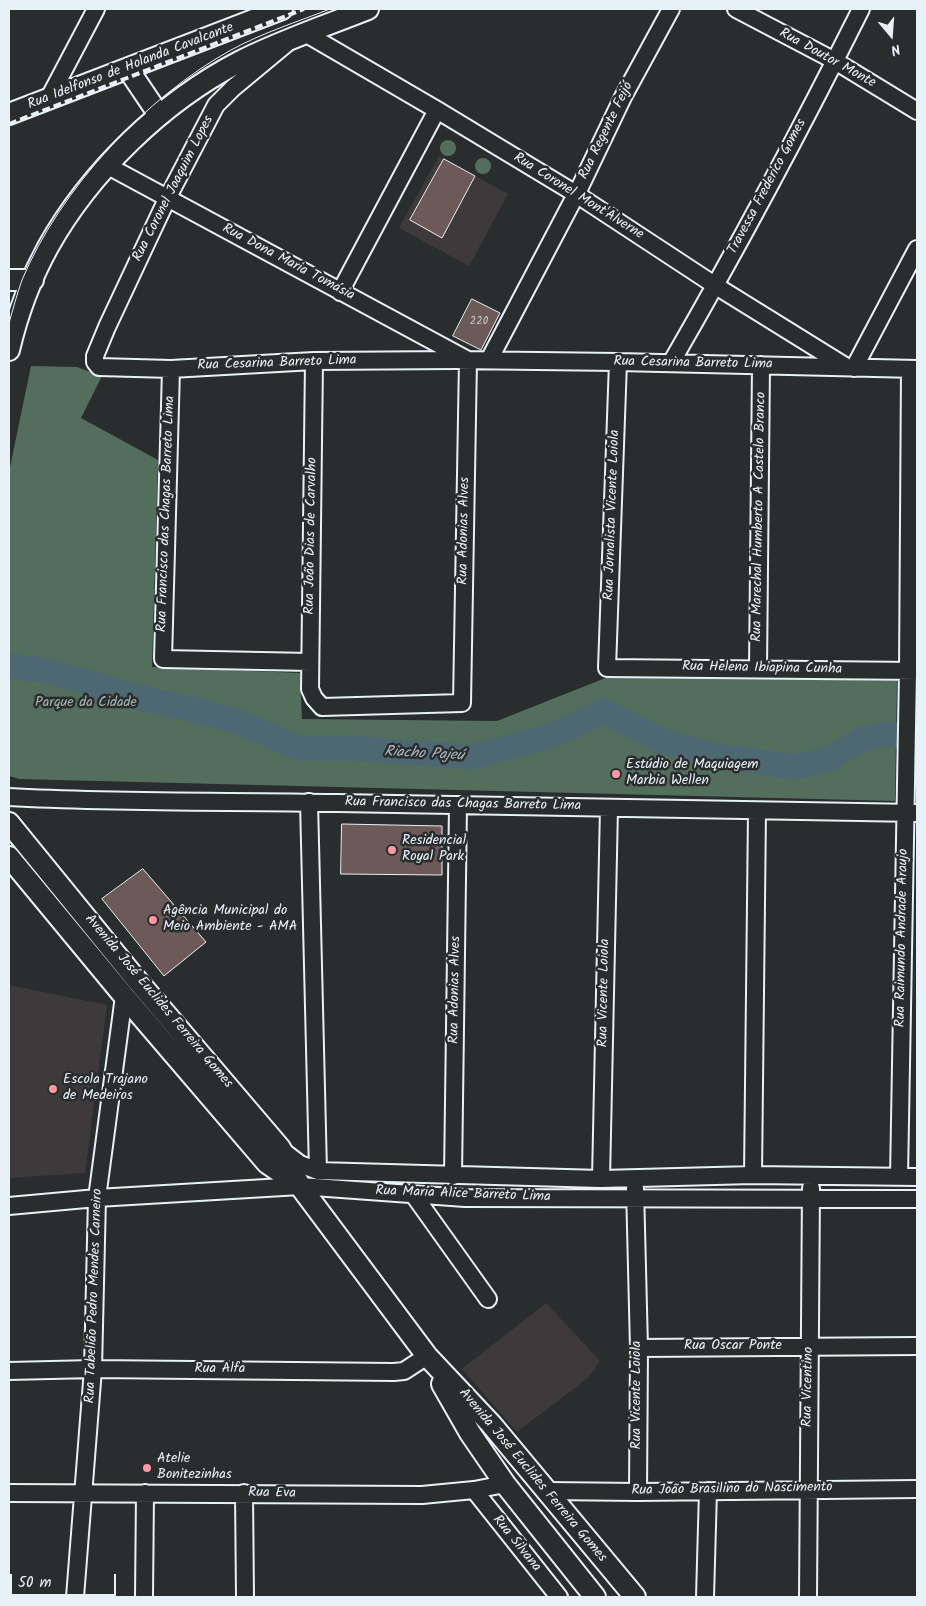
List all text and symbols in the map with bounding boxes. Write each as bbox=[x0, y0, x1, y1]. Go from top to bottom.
north arrow bbox=[866, 10, 916, 60]
street label: Rua Idelfonso de Holanda Cavalcante bbox=[26, 20, 236, 114]
street label: Rua Doutor Monte bbox=[776, 26, 878, 92]
text: N bbox=[888, 37, 903, 61]
street label: Rua Regente Feijó bbox=[576, 80, 638, 182]
street label: Rua Coronel Joaquim Lopes bbox=[130, 113, 218, 265]
street label: Travessa Frederico Gomes bbox=[725, 116, 811, 258]
street label: Rua Coronel Mont'Alverne bbox=[510, 150, 646, 244]
street label: Rua Dona Maria Tomásia bbox=[219, 221, 357, 305]
house number: 220 bbox=[470, 315, 488, 329]
street label: Rua Cesarina Barreto Lima bbox=[197, 353, 357, 375]
street label: Rua Cesarina Barreto Lima bbox=[613, 354, 773, 374]
street label: Rua Marechal Humberto A Castelo Branco bbox=[749, 392, 771, 642]
street label: Rua Francisco das Chagas Barreto Lima bbox=[154, 396, 180, 632]
street label: Rua Jornalista Vicente Loiola bbox=[602, 429, 624, 601]
street label: Rua João Dias de Carvalho bbox=[302, 457, 322, 615]
street label: Rua Adonias Alves bbox=[456, 477, 474, 585]
street label: Rua Helena Ibiapina Cunha bbox=[682, 659, 842, 679]
park label: Parque da Cidade bbox=[35, 696, 137, 712]
water label: Riacho Pajeú bbox=[384, 744, 464, 766]
place label: Estúdio de Maquiagem Marbia Wellen bbox=[626, 758, 758, 790]
marker: Estúdio de Maquiagem Marbia Wellen bbox=[610, 768, 622, 780]
street label: Rua Francisco das Chagas Barreto Lima bbox=[345, 795, 581, 815]
place label: Residencial Royal Park bbox=[402, 834, 466, 866]
marker: Residencial Royal Park bbox=[386, 844, 398, 856]
street label: Rua Raimundo Andrade Araujo bbox=[893, 848, 913, 1028]
place label: Agência Municipal do Meio Ambiente - AMA bbox=[163, 904, 297, 936]
street label: Avenida José Euclides Ferreira Gomes bbox=[80, 912, 236, 1092]
marker: Agência Municipal do Meio Ambiente - AMA bbox=[147, 914, 159, 926]
street label: Rua Adonias Alves bbox=[447, 936, 465, 1044]
street label: Rua Vicente Loiola bbox=[596, 938, 614, 1048]
place label: Escola Trajano de Medeiros bbox=[63, 1073, 148, 1106]
marker: Escola Trajano de Medeiros bbox=[47, 1083, 59, 1095]
street label: Rua Maria Alice Barreto Lima bbox=[375, 1184, 551, 1206]
street label: Rua Tabelião Pedro Mendes Carneiro bbox=[83, 1188, 107, 1404]
street label: Rua Oscar Ponte bbox=[684, 1339, 782, 1355]
street label: Rua Vicente Loiola bbox=[630, 1341, 646, 1449]
street label: Rua Vicentino bbox=[800, 1347, 818, 1427]
street label: Rua Alfa bbox=[195, 1362, 245, 1378]
street label: Avenida José Euclides Ferreira Gomes bbox=[454, 1386, 610, 1566]
place label: Atelie Bonitezinhas bbox=[157, 1452, 232, 1484]
marker: Atelie Bonitezinhas bbox=[141, 1462, 153, 1474]
street label: Rua João Brasilino do Nascimento bbox=[631, 1480, 833, 1500]
street label: Rua Eva bbox=[248, 1485, 296, 1503]
street label: Rua Silvana bbox=[488, 1512, 544, 1576]
scale bar bbox=[12, 1564, 119, 1596]
text: 50 m bbox=[18, 1571, 52, 1595]

